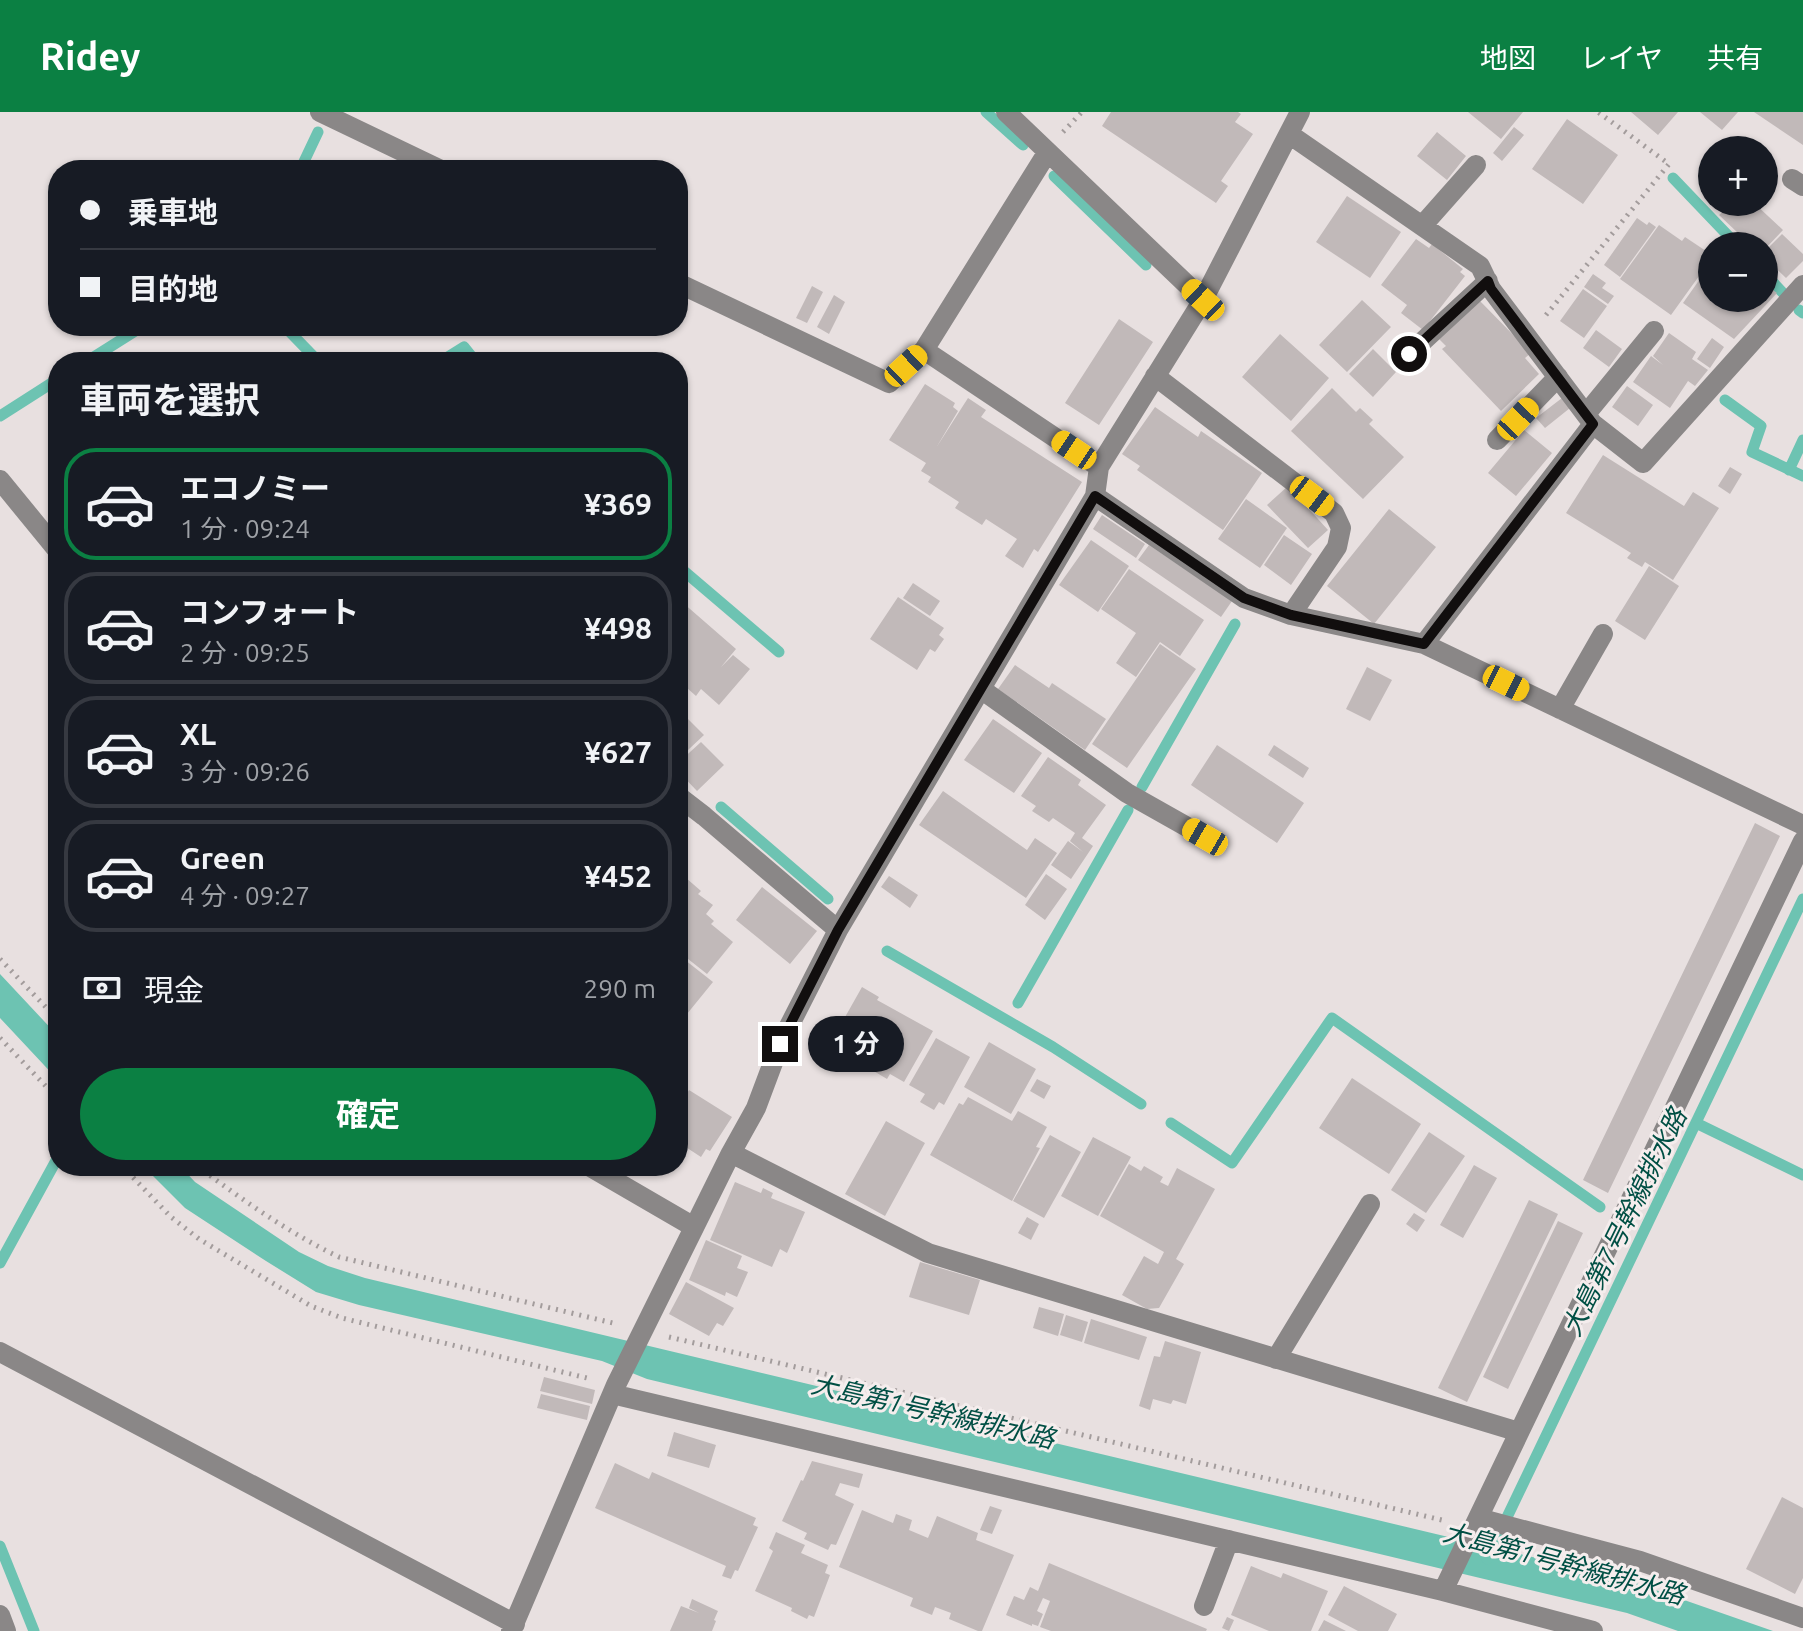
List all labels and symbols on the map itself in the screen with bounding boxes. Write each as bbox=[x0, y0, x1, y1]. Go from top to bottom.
car bbox=[1177, 275, 1229, 325]
route start bbox=[1391, 336, 1427, 372]
car bbox=[880, 341, 932, 391]
car bbox=[1493, 393, 1543, 445]
car bbox=[1047, 427, 1101, 473]
car bbox=[1286, 472, 1338, 520]
car bbox=[1479, 662, 1533, 704]
car bbox=[1178, 815, 1232, 859]
callout: 1 分 bbox=[808, 1016, 904, 1072]
route end bbox=[762, 1026, 798, 1062]
water label: 大島第7号幹線排水路 bbox=[1556, 1102, 1692, 1340]
water label: 大島第1号幹線排水路 bbox=[809, 1369, 1059, 1454]
water label: 大島第1号幹線排水路 bbox=[1440, 1517, 1690, 1610]

